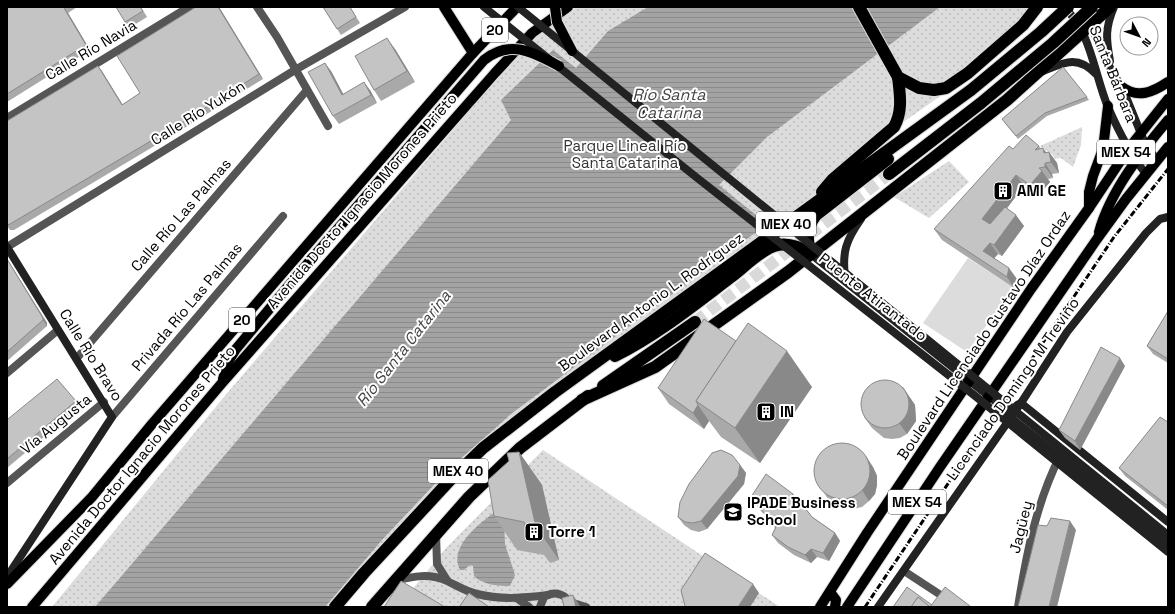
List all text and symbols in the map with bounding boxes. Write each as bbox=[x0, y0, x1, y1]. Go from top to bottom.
street label: Calle Río Navia bbox=[42, 15, 140, 84]
north arrow bbox=[1119, 16, 1159, 56]
road number: 20 bbox=[482, 18, 508, 42]
street label: Santa Bárbara bbox=[1085, 23, 1142, 125]
text: N bbox=[1139, 35, 1154, 50]
street label: Calle Río Yukón bbox=[147, 76, 248, 149]
water label: Río Santa Catarina bbox=[632, 84, 706, 123]
street label: Avenida Doctor Ignacio Morones Prieto bbox=[262, 89, 461, 313]
park label: Parque Lineal Río Santa Catarina bbox=[564, 136, 686, 172]
road number: MEX 54 bbox=[1097, 140, 1155, 164]
street label: Calle Río Las Palmas bbox=[126, 154, 235, 275]
building icon: AMI GE bbox=[992, 180, 1014, 202]
place label: AMI GE bbox=[1017, 181, 1066, 200]
street label: Boulevard Licenciado Gustavo Díaz Ordaz bbox=[893, 206, 1075, 463]
road number: MEX 40 bbox=[756, 212, 816, 236]
street label: Boulevard Antonio L. Rodríguez bbox=[554, 228, 747, 375]
street label: Privada Río Las Palmas bbox=[127, 238, 246, 375]
street label: Puente Atirantado bbox=[815, 248, 931, 345]
water label: Río Santa Catarina bbox=[352, 285, 456, 411]
street label: Licenciado Domingo M Treviño bbox=[942, 294, 1083, 484]
street label: Calle Río Bravo bbox=[55, 305, 127, 404]
road number: 20 bbox=[229, 308, 255, 332]
street label: Avenida Doctor Ignacio Morones Prieto bbox=[44, 341, 239, 568]
street label: Vía Augusta bbox=[16, 389, 95, 458]
building icon: IN bbox=[755, 401, 777, 423]
place label: IN bbox=[780, 402, 794, 421]
road number: MEX 40 bbox=[428, 459, 488, 483]
road number: MEX 54 bbox=[888, 490, 946, 514]
place label: IPADE Business School bbox=[747, 493, 856, 529]
street label: Jagüey bbox=[1005, 498, 1036, 555]
school or university icon: IPADE Business School bbox=[722, 501, 744, 523]
building icon: Torre 1 bbox=[523, 521, 545, 543]
place label: Torre 1 bbox=[548, 522, 595, 541]

